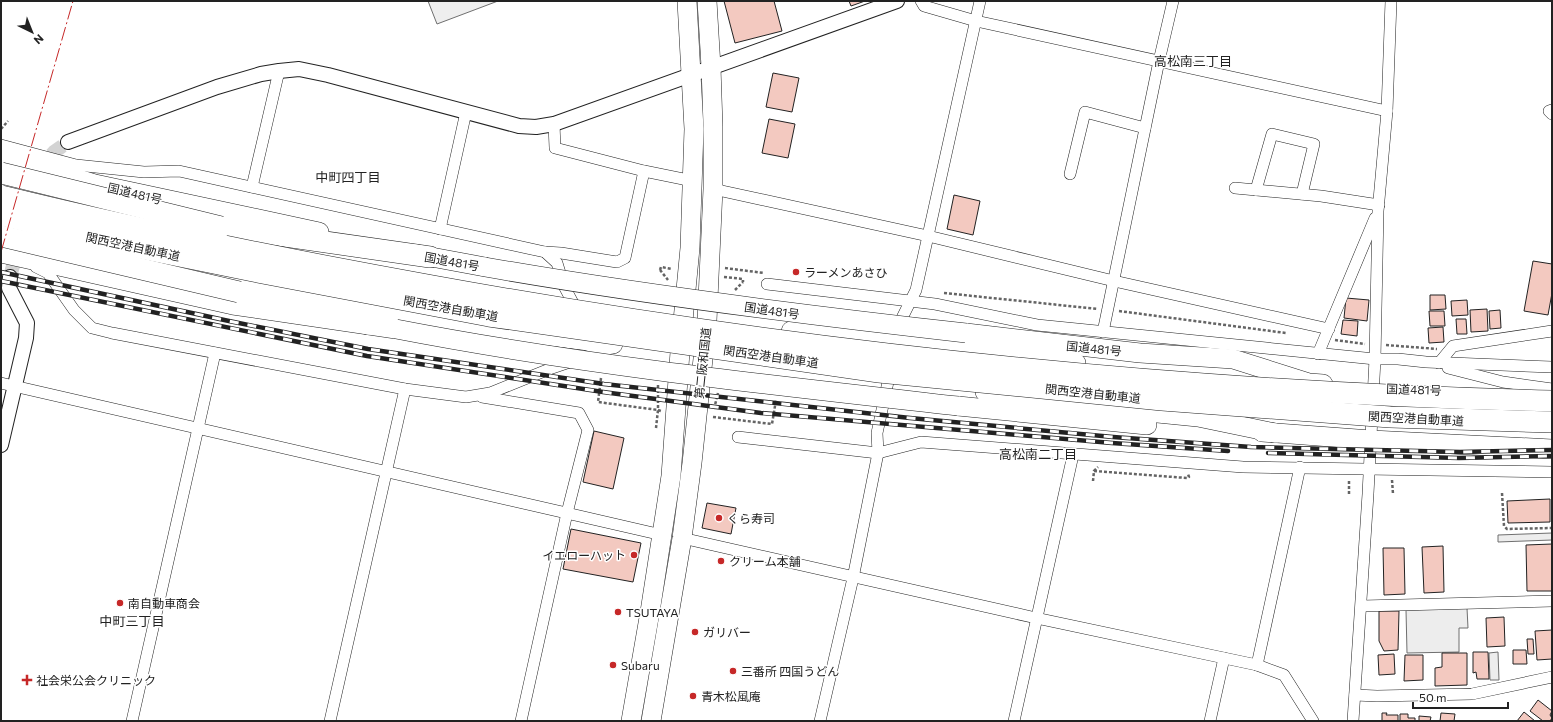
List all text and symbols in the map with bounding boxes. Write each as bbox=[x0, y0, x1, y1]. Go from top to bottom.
north arrow bbox=[12, 12, 52, 52]
text: N bbox=[32, 32, 47, 47]
district label: 高松南三丁目 bbox=[1154, 53, 1232, 69]
district label: 中町四丁目 bbox=[315, 169, 381, 185]
street label: 国道481号 bbox=[106, 180, 164, 206]
street label: 関西空港自動車道 bbox=[85, 229, 181, 263]
street label: 国道481号 bbox=[423, 249, 481, 273]
place label: ラーメンあさひ bbox=[804, 265, 888, 279]
marker: ラーメンあさひ bbox=[791, 267, 801, 277]
street label: 関西空港自動車道 bbox=[403, 293, 499, 323]
street label: 国道481号 bbox=[743, 299, 801, 321]
street label: 第二阪和国道 bbox=[691, 326, 713, 400]
street label: 国道481号 bbox=[1066, 338, 1122, 358]
street label: 関西空港自動車道 bbox=[722, 342, 820, 370]
street label: 関西空港自動車道 bbox=[1045, 381, 1141, 405]
street label: 国道481号 bbox=[1386, 381, 1442, 397]
street label: 関西空港自動車道 bbox=[1368, 408, 1464, 428]
district label: 高松南二丁目 bbox=[999, 446, 1077, 462]
place label: くら寿司 bbox=[727, 511, 775, 525]
marker: くら寿司 bbox=[714, 513, 724, 523]
place label: イエローハット bbox=[542, 548, 626, 562]
marker: イエローハット bbox=[629, 550, 639, 560]
place label: クリーム本舗 bbox=[729, 554, 801, 568]
marker: クリーム本舗 bbox=[716, 556, 726, 566]
place label: 南自動車商会 bbox=[128, 596, 200, 610]
marker: 南自動車商会 bbox=[115, 598, 125, 608]
place label: TSUTAYA bbox=[626, 605, 678, 619]
marker: TSUTAYA bbox=[613, 607, 623, 617]
district label: 中町三丁目 bbox=[99, 613, 165, 629]
place label: ガリバー bbox=[703, 625, 751, 639]
marker: ガリバー bbox=[690, 627, 700, 637]
place label: Subaru bbox=[621, 658, 660, 672]
marker: Subaru bbox=[608, 660, 618, 670]
place label: 三番所 四国うどん bbox=[741, 664, 839, 678]
marker: 三番所 四国うどん bbox=[728, 666, 738, 676]
place label: 社会栄公会クリニック bbox=[36, 673, 156, 687]
marker: 社会栄公会クリニック bbox=[21, 674, 33, 686]
scale bar bbox=[1413, 684, 1508, 710]
place label: 青木松風庵 bbox=[701, 689, 761, 703]
text: 50 m bbox=[1419, 690, 1447, 704]
marker: 青木松風庵 bbox=[688, 691, 698, 701]

